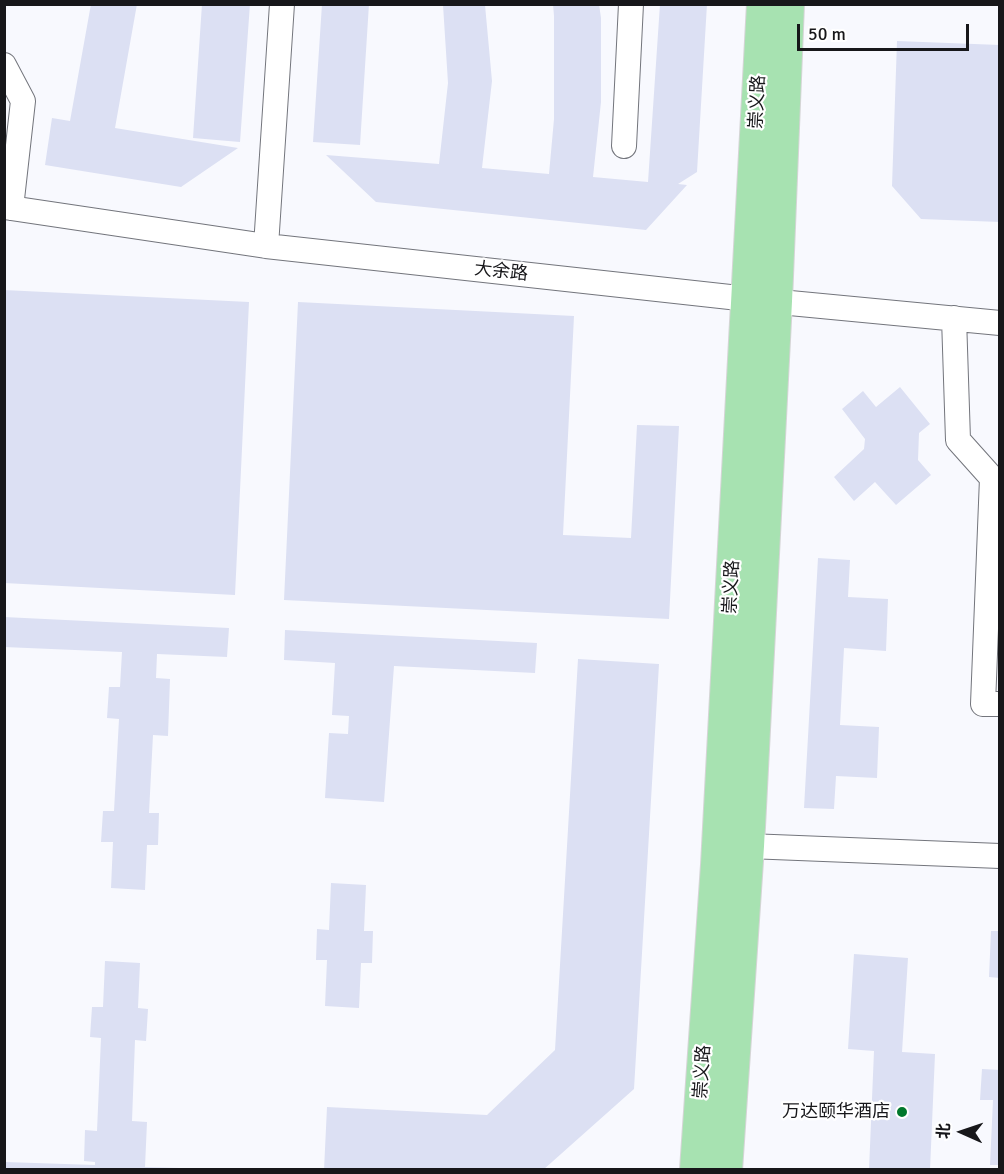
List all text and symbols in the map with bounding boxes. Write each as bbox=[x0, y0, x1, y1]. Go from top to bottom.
scale bar bbox=[800, 12, 972, 50]
text: 50 m bbox=[808, 23, 846, 45]
street label: 崇义路 bbox=[746, 74, 770, 130]
street label: 大余路 bbox=[473, 258, 529, 286]
street label: 崇义路 bbox=[720, 559, 744, 615]
street label: 崇义路 bbox=[690, 1044, 716, 1100]
place label: 万达颐华酒店 bbox=[782, 1101, 890, 1123]
north arrow bbox=[932, 1102, 992, 1162]
marker: 万达颐华酒店 bbox=[895, 1105, 909, 1119]
text: 北 bbox=[934, 1123, 954, 1140]

